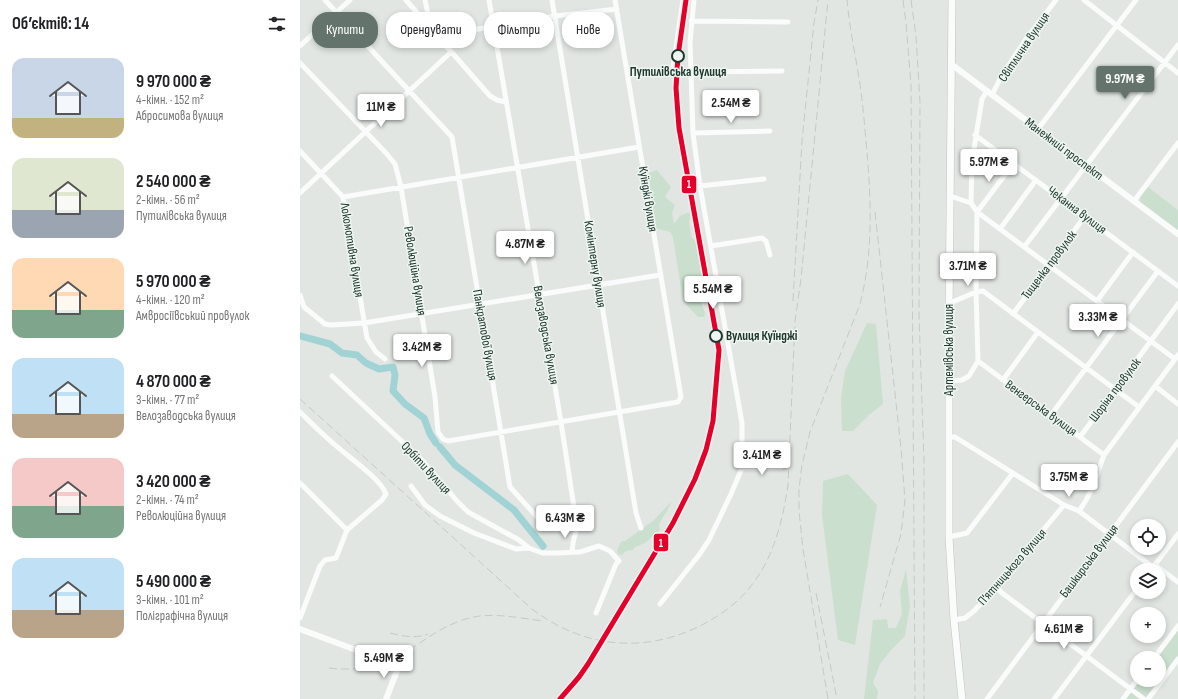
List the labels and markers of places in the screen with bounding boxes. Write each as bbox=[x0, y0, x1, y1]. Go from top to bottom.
marker: Путилівська вулиця bbox=[671, 49, 685, 63]
place label: Путилівська вулиця bbox=[630, 64, 726, 80]
pin: 9.97M ₴ bbox=[1088, 66, 1162, 100]
pin: 2.54M ₴ bbox=[694, 90, 768, 124]
pin: 11M ₴ bbox=[353, 94, 409, 128]
pin: 5.97M ₴ bbox=[952, 149, 1026, 183]
pin: 4.87M ₴ bbox=[488, 231, 562, 265]
pin: 3.71M ₴ bbox=[931, 253, 1005, 287]
pin: 5.54M ₴ bbox=[676, 276, 750, 310]
pin: 3.33M ₴ bbox=[1061, 304, 1135, 338]
place label: Вулиця Куїнджі bbox=[726, 328, 798, 344]
marker: Вулиця Куїнджі bbox=[709, 329, 723, 343]
pin: 3.42M ₴ bbox=[385, 334, 459, 368]
pin: 3.41M ₴ bbox=[725, 442, 799, 476]
pin: 3.75M ₴ bbox=[1032, 464, 1106, 498]
pin: 6.43M ₴ bbox=[528, 505, 602, 539]
pin: 4.61M ₴ bbox=[1027, 616, 1101, 650]
pin: 5.49M ₴ bbox=[347, 645, 421, 679]

